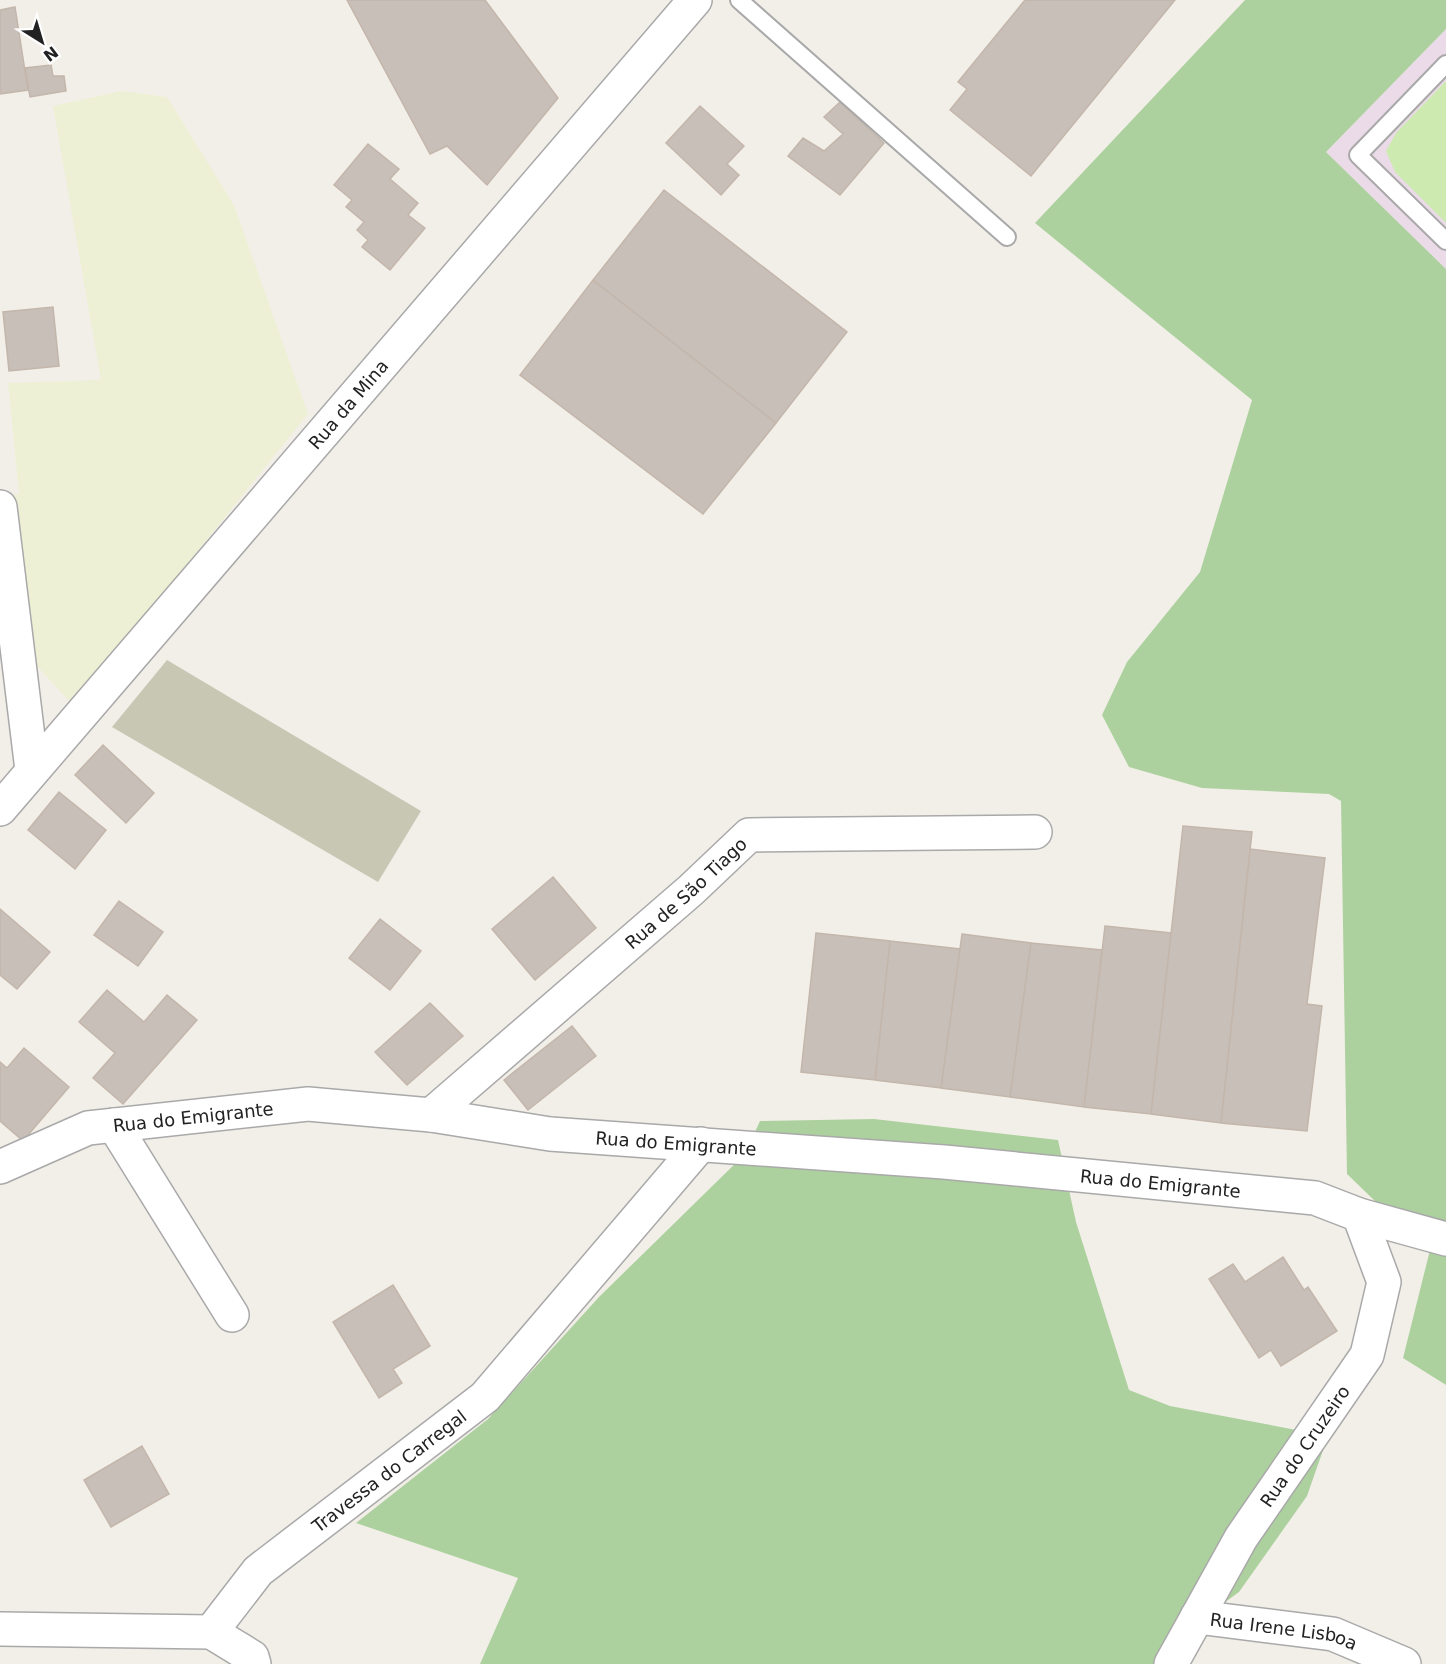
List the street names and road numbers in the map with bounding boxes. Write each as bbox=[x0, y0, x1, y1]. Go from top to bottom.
street label: Rua da Mina bbox=[304, 355, 392, 453]
street label: Rua de São Tiago bbox=[621, 833, 751, 953]
street label: Rua do Emigrante bbox=[112, 1097, 275, 1136]
street label: Rua do Emigrante bbox=[595, 1127, 757, 1159]
street label: Rua do Emigrante bbox=[1079, 1165, 1242, 1201]
street label: Rua do Cruzeiro bbox=[1255, 1381, 1354, 1511]
street label: Travessa do Carregal bbox=[307, 1405, 470, 1537]
street label: Rua Irene Lisboa bbox=[1209, 1608, 1361, 1654]

